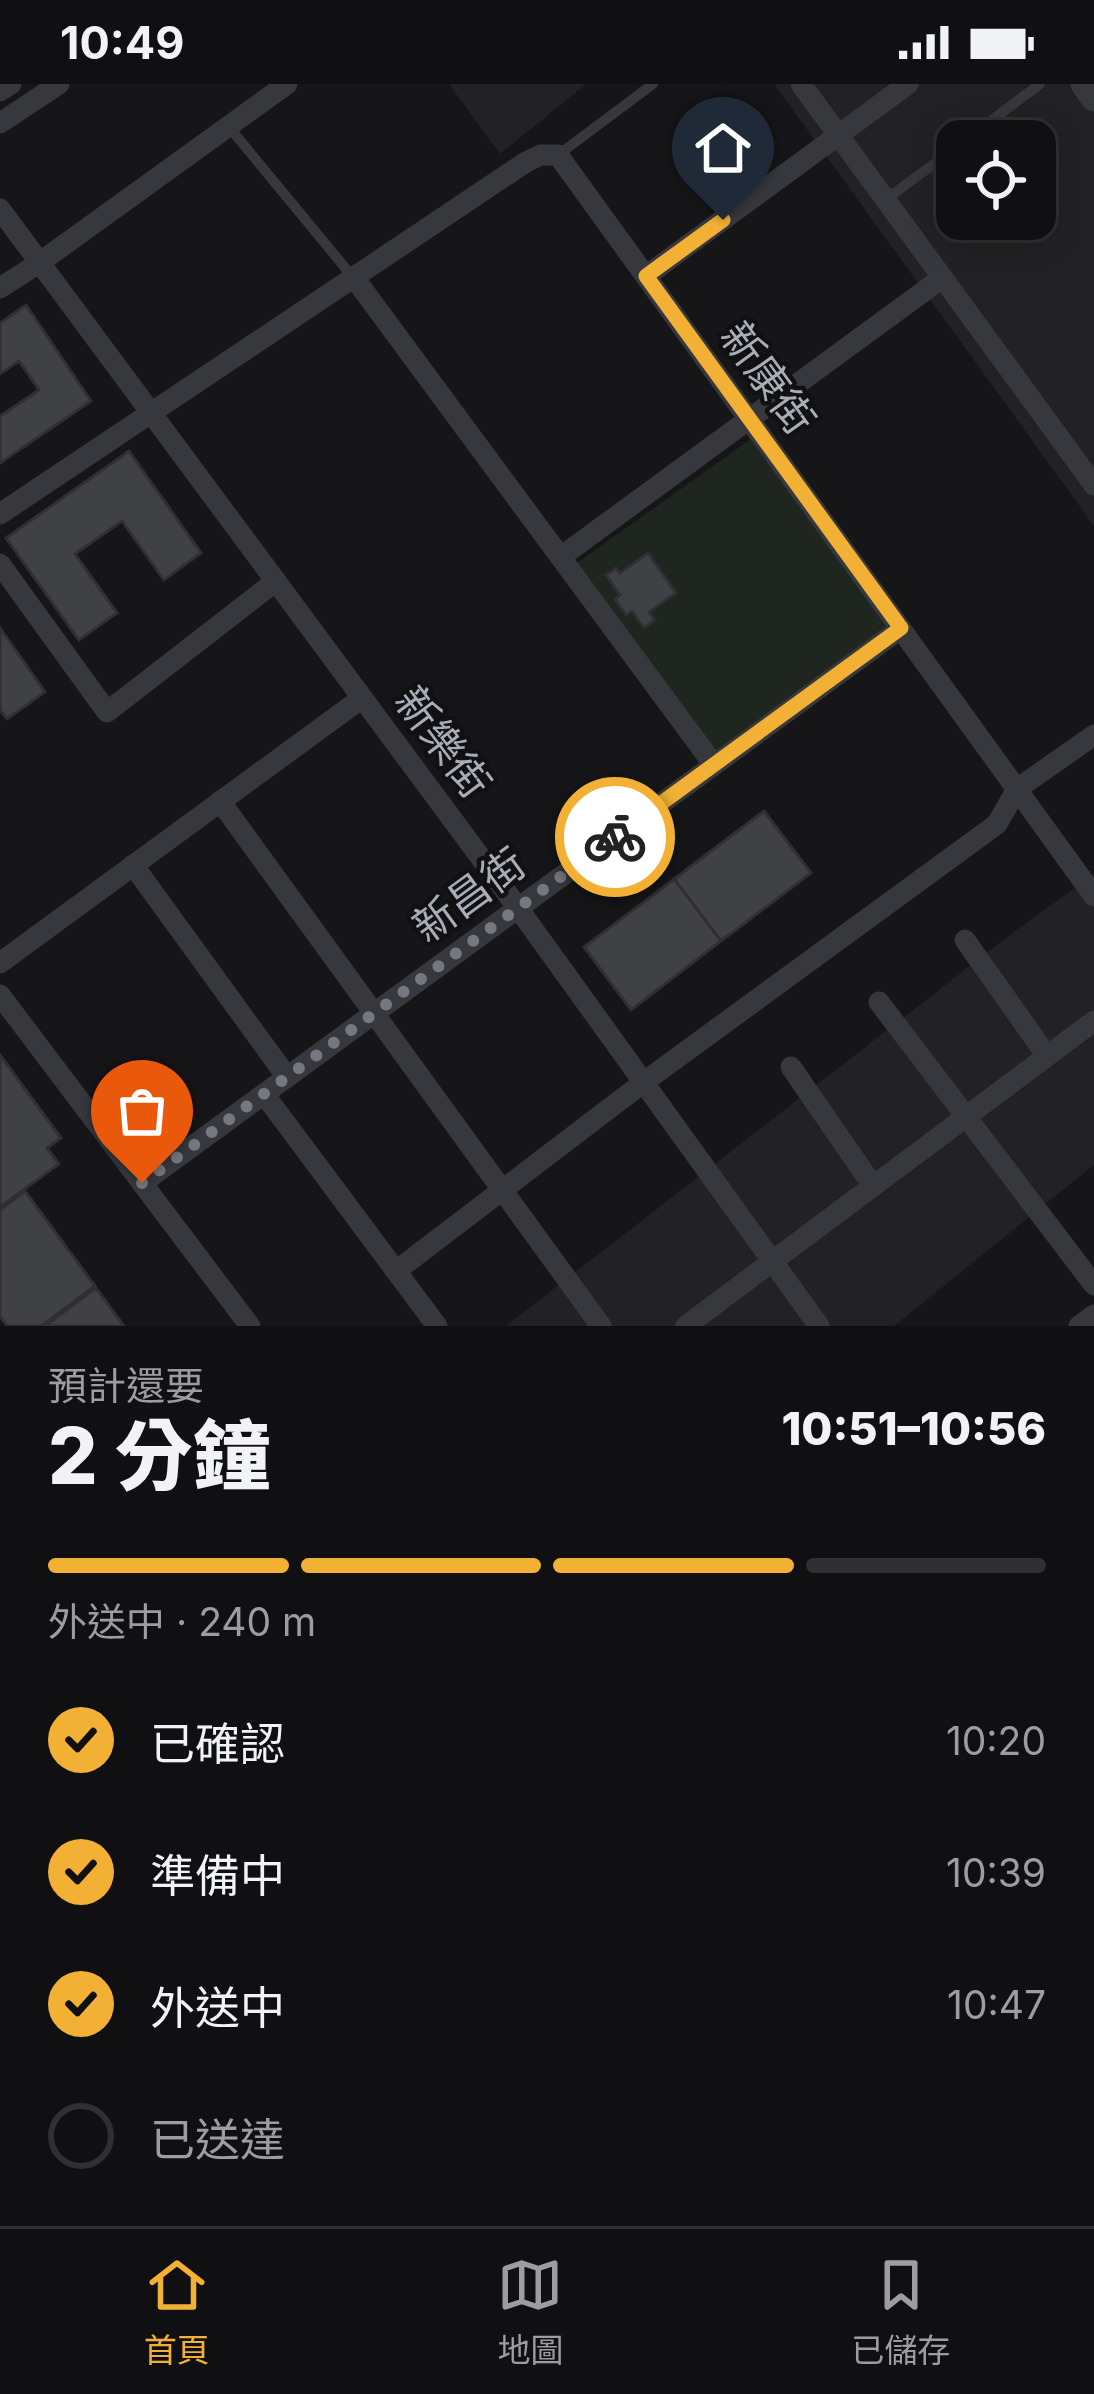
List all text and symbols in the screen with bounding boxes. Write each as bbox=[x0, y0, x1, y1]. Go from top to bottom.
text: 10:49 bbox=[60, 15, 184, 70]
pin bbox=[672, 97, 774, 220]
icon: home bbox=[690, 115, 756, 181]
map controls bbox=[936, 120, 1056, 240]
button: locate bbox=[936, 120, 1056, 240]
street label: 新康街 bbox=[711, 312, 826, 444]
street label: 新樂街 bbox=[385, 676, 502, 807]
courier bbox=[555, 777, 675, 897]
icon: bike bbox=[582, 804, 648, 870]
street label: 新昌街 bbox=[403, 837, 535, 952]
pin bbox=[91, 1060, 193, 1183]
icon: bag bbox=[109, 1078, 175, 1144]
text: 預計還要 bbox=[48, 1362, 204, 1409]
text: 10:51–10:56 bbox=[781, 1401, 1046, 1456]
text: 2 分鐘 bbox=[48, 1408, 271, 1503]
text: 外送中 · 240 m bbox=[48, 1598, 316, 1645]
icon: check bbox=[48, 1707, 114, 1773]
text: 已確認 bbox=[150, 1716, 285, 1771]
text: 10:20 bbox=[946, 1717, 1046, 1764]
icon: check bbox=[48, 1839, 114, 1905]
text: 準備中 bbox=[150, 1848, 285, 1903]
text: 10:39 bbox=[946, 1849, 1046, 1896]
icon: check bbox=[48, 1971, 114, 2037]
text: 外送中 bbox=[150, 1980, 285, 2035]
text: 10:47 bbox=[947, 1981, 1046, 2028]
text: 已送達 bbox=[150, 2112, 285, 2167]
tab: 首頁 bbox=[144, 2252, 210, 2372]
tab: 地圖 bbox=[497, 2252, 563, 2372]
tab: 已儲存 bbox=[851, 2252, 950, 2372]

